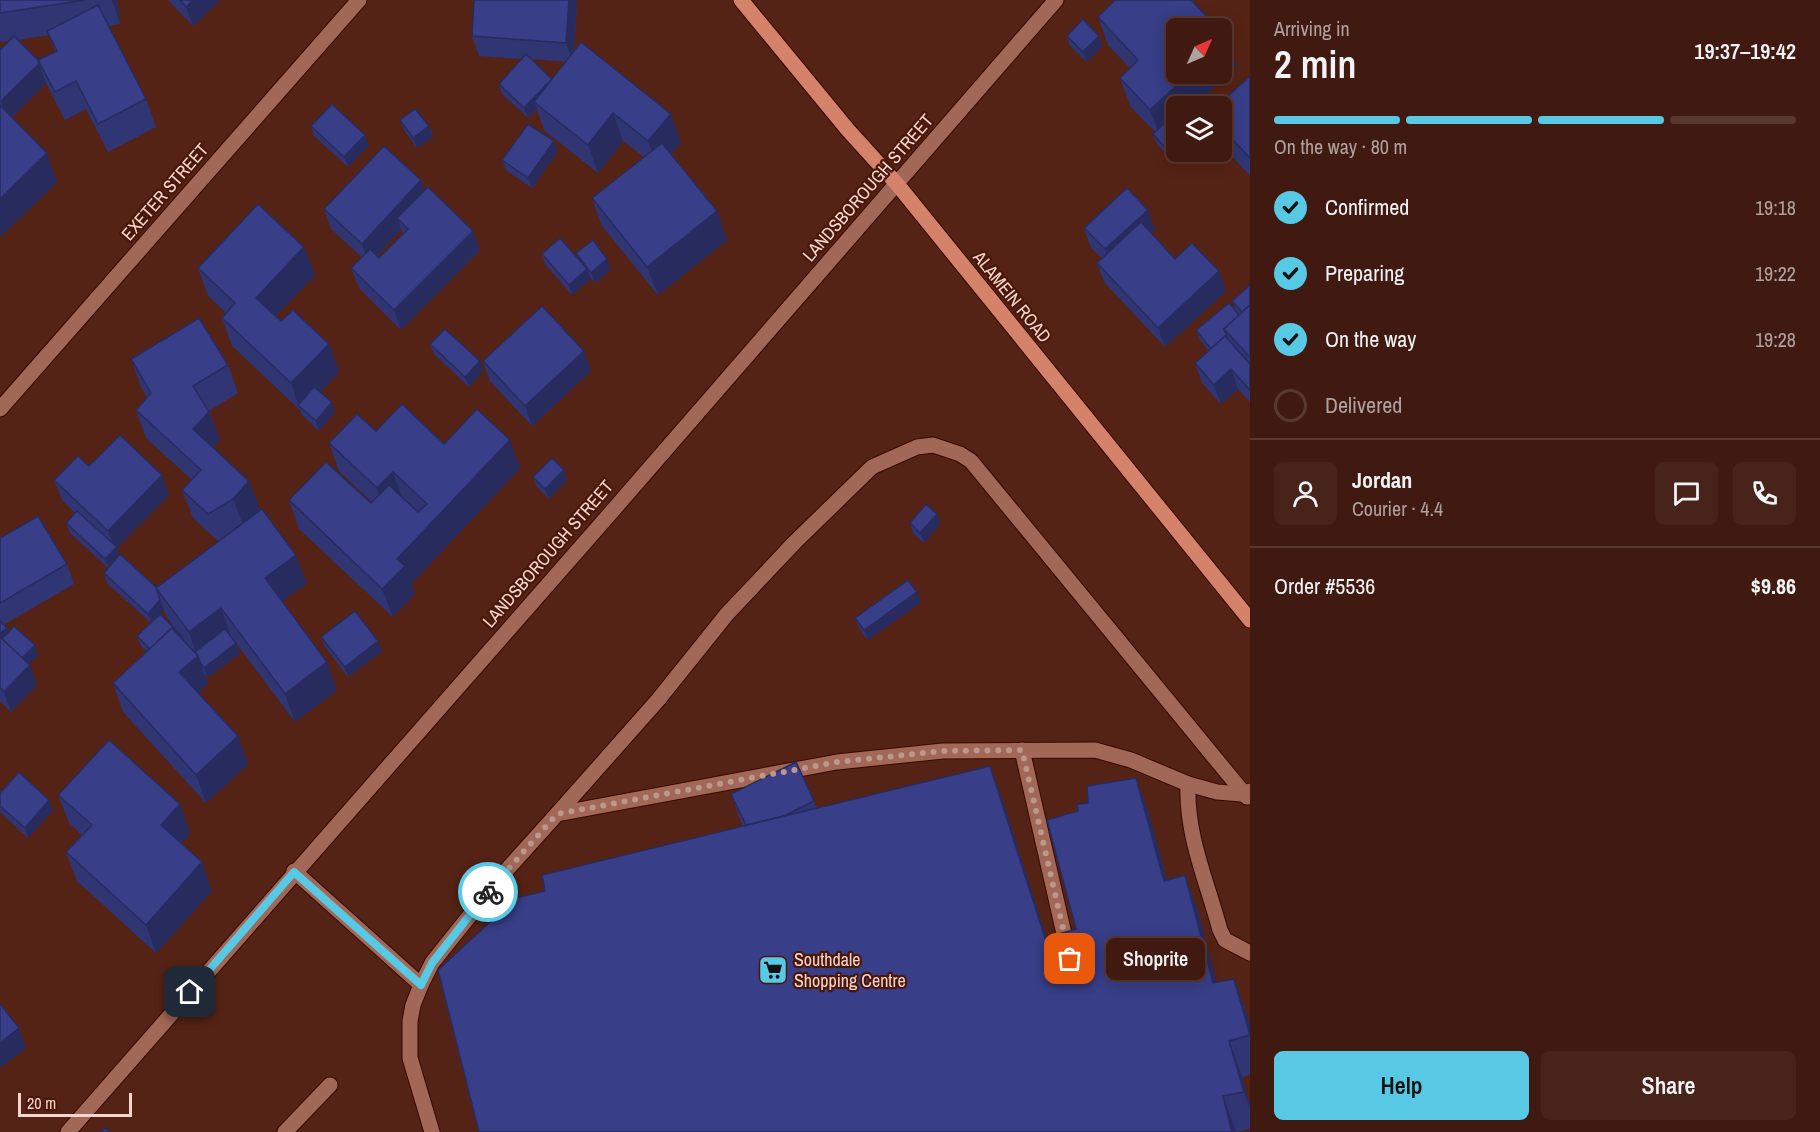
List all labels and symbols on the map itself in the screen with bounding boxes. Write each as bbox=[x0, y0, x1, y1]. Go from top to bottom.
north arrow bbox=[1166, 18, 1232, 84]
street label: LANDSBOROUGH STREET bbox=[797, 109, 939, 267]
street label: EXETER STREET bbox=[115, 138, 214, 246]
street label: ALAMEIN ROAD bbox=[967, 245, 1057, 348]
street label: LANDSBOROUGH STREET bbox=[477, 475, 619, 633]
courier bbox=[458, 862, 518, 922]
pin bbox=[1044, 933, 1095, 984]
callout: Shoprite bbox=[1106, 938, 1205, 980]
place label: Southdale Shopping Centre bbox=[794, 947, 906, 993]
supermarket icon: Southdale Shopping Centre bbox=[757, 954, 789, 986]
pin bbox=[164, 966, 215, 1017]
scale bar bbox=[18, 1090, 132, 1118]

